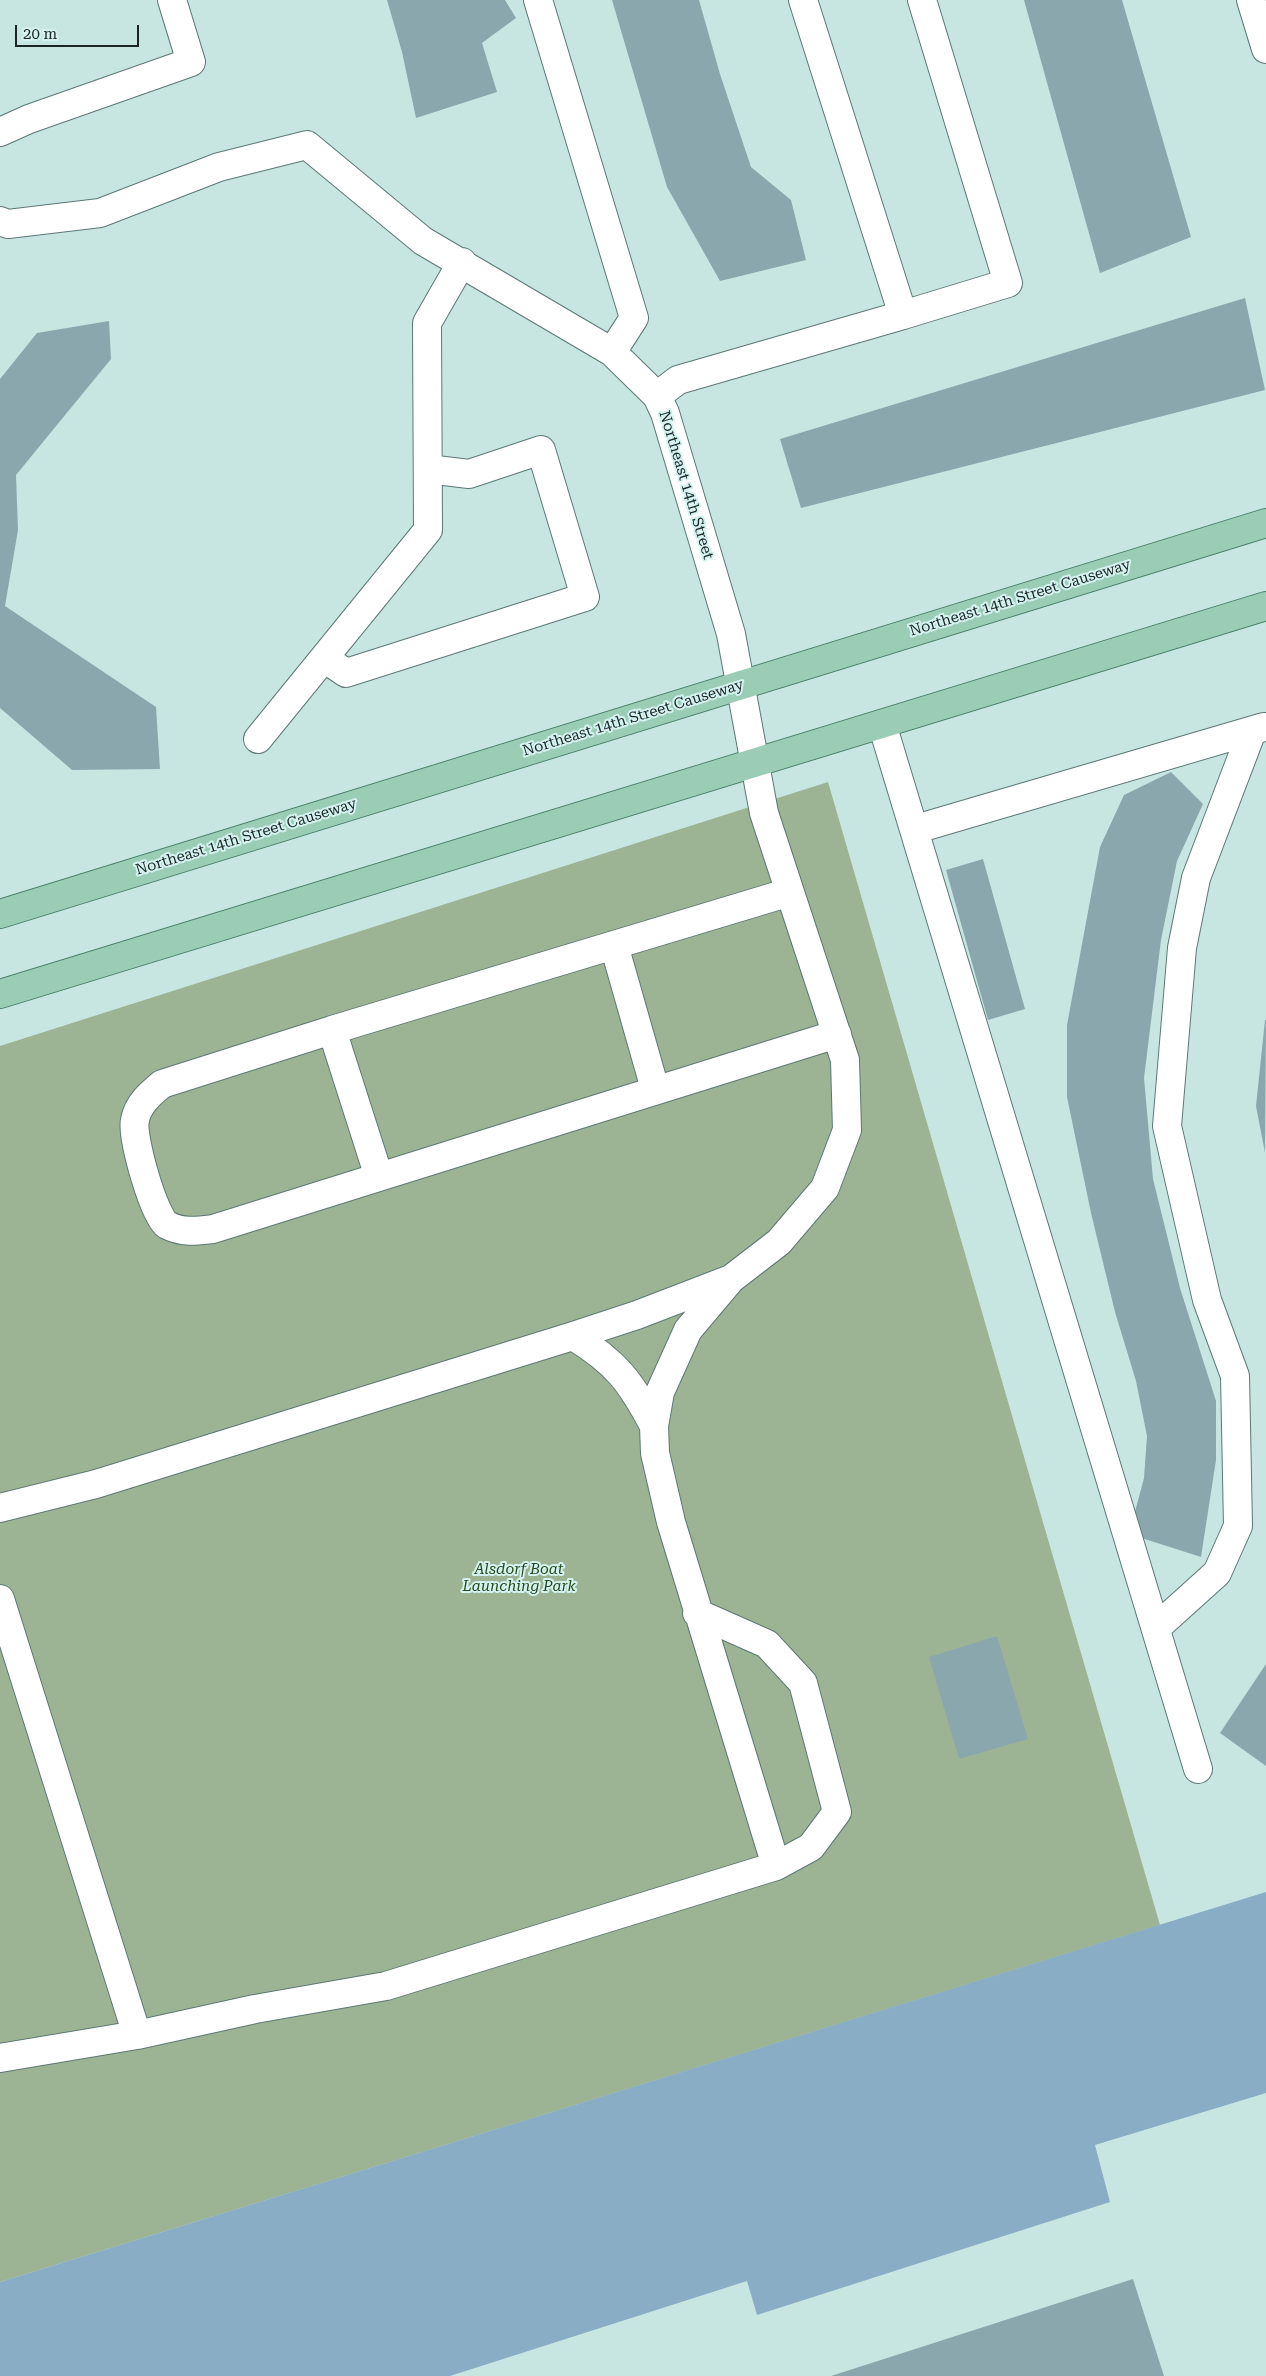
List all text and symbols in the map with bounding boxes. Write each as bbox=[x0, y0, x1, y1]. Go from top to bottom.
scale bar bbox=[18, 15, 141, 47]
text: 20 m bbox=[23, 25, 57, 43]
street label: Northeast 14th Street bbox=[655, 409, 717, 561]
street label: Northeast 14th Street Causeway bbox=[907, 556, 1133, 640]
street label: Northeast 14th Street Causeway bbox=[520, 676, 746, 760]
street label: Northeast 14th Street Causeway bbox=[133, 795, 359, 879]
park label: Alsdorf Boat Launching Park bbox=[462, 1561, 576, 1596]

